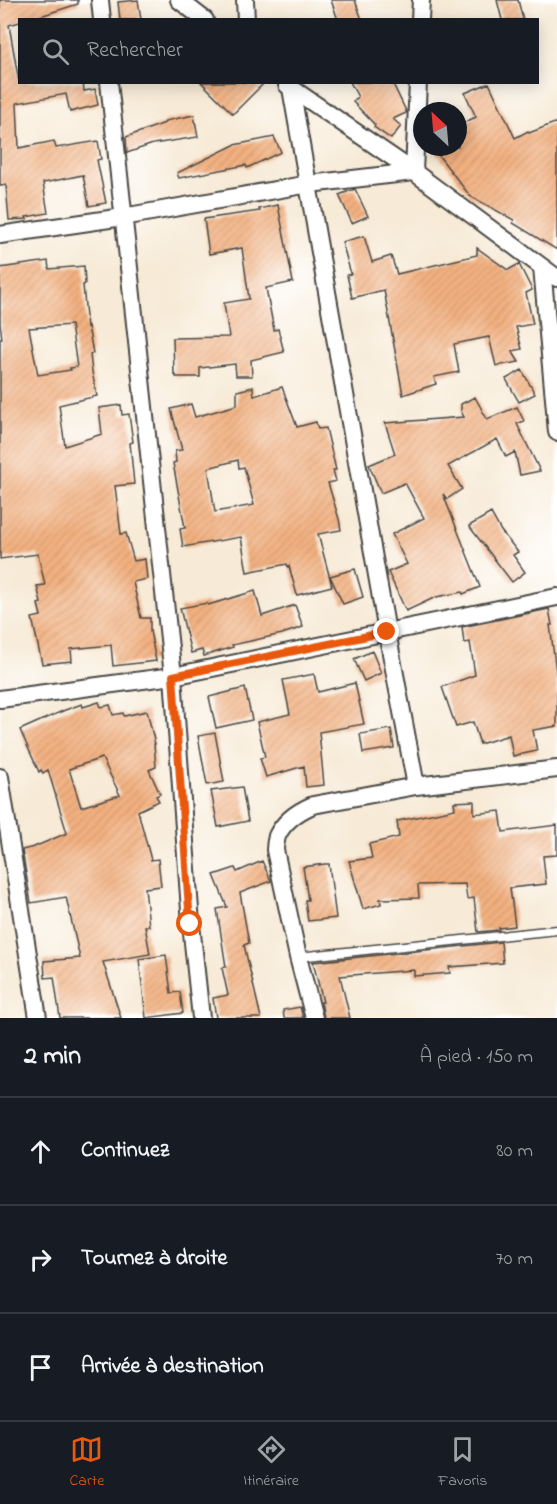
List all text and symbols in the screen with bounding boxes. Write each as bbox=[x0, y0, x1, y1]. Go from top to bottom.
search box bbox=[18, 18, 539, 84]
icon: search bbox=[39, 35, 72, 68]
text: Rechercher bbox=[87, 35, 183, 67]
north arrow bbox=[413, 102, 467, 156]
route end bbox=[373, 618, 399, 644]
route start bbox=[176, 910, 202, 936]
text: 2 min bbox=[24, 1038, 81, 1076]
text: À pied · 150 m bbox=[420, 1043, 533, 1072]
icon: ahead bbox=[24, 1135, 57, 1168]
text: Continuez bbox=[81, 1135, 169, 1167]
text: 80 m bbox=[496, 1137, 533, 1166]
icon: right bbox=[24, 1243, 57, 1276]
text: Tournez à droite bbox=[81, 1243, 227, 1275]
text: 70 m bbox=[496, 1245, 533, 1274]
icon: arrive bbox=[24, 1351, 57, 1384]
text: Arrivée à destination bbox=[81, 1351, 264, 1383]
tab: Carte bbox=[69, 1433, 104, 1493]
tab: Itinéraire bbox=[243, 1433, 299, 1493]
tab: Favoris bbox=[438, 1433, 488, 1493]

